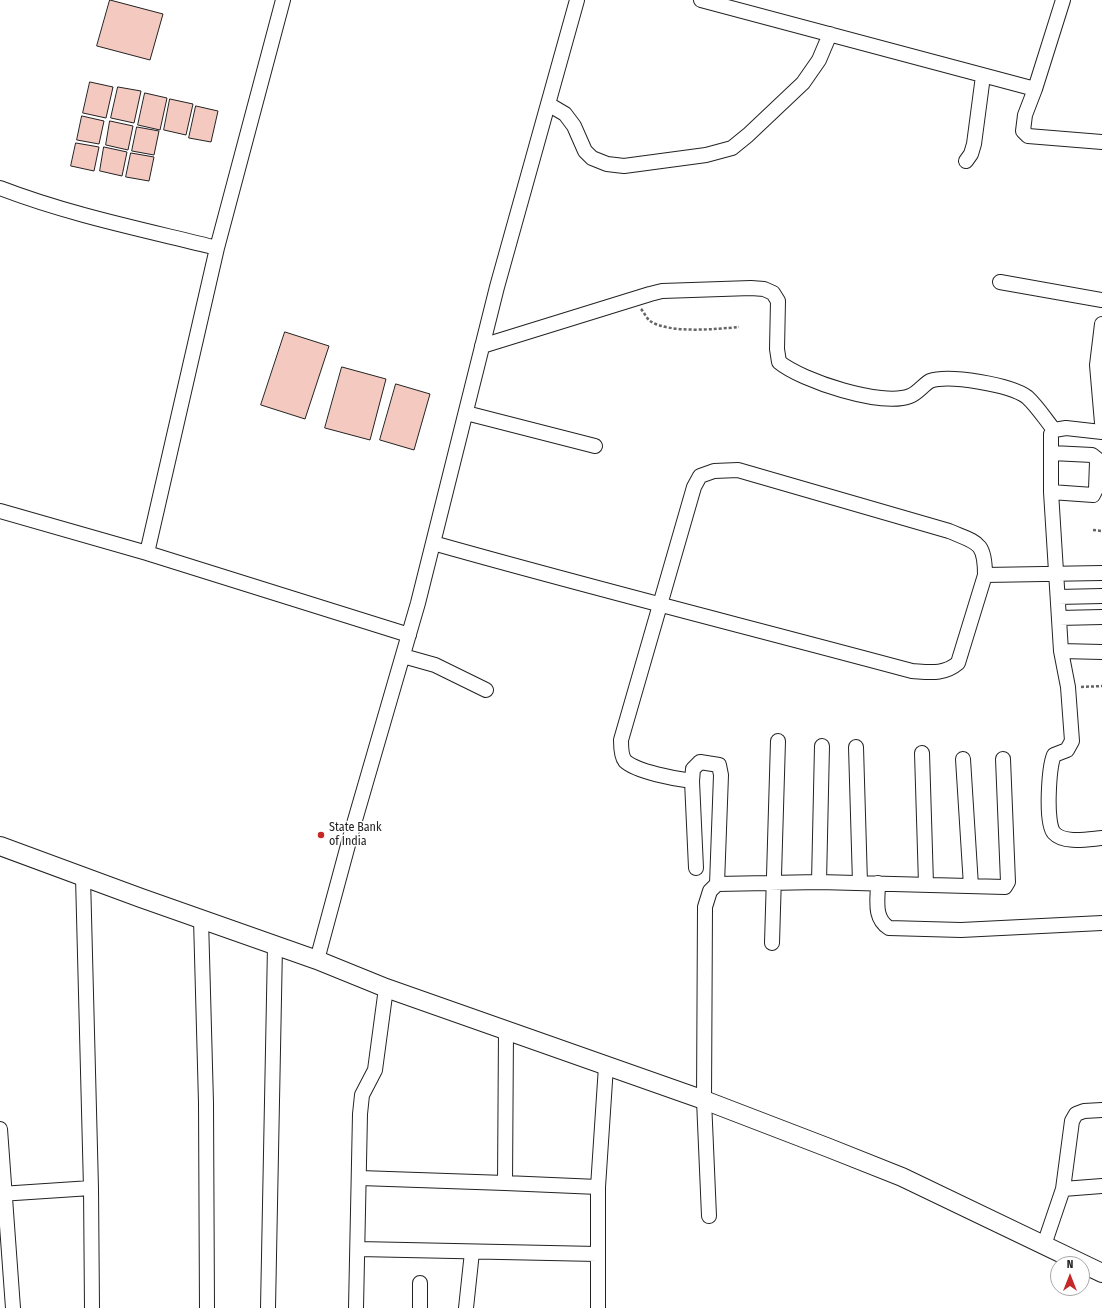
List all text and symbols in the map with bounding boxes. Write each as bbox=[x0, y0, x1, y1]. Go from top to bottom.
place label: State Bank of India bbox=[329, 821, 382, 849]
marker: State Bank of India bbox=[316, 830, 326, 840]
north arrow bbox=[1050, 1256, 1090, 1296]
text: N bbox=[1067, 1258, 1073, 1271]

